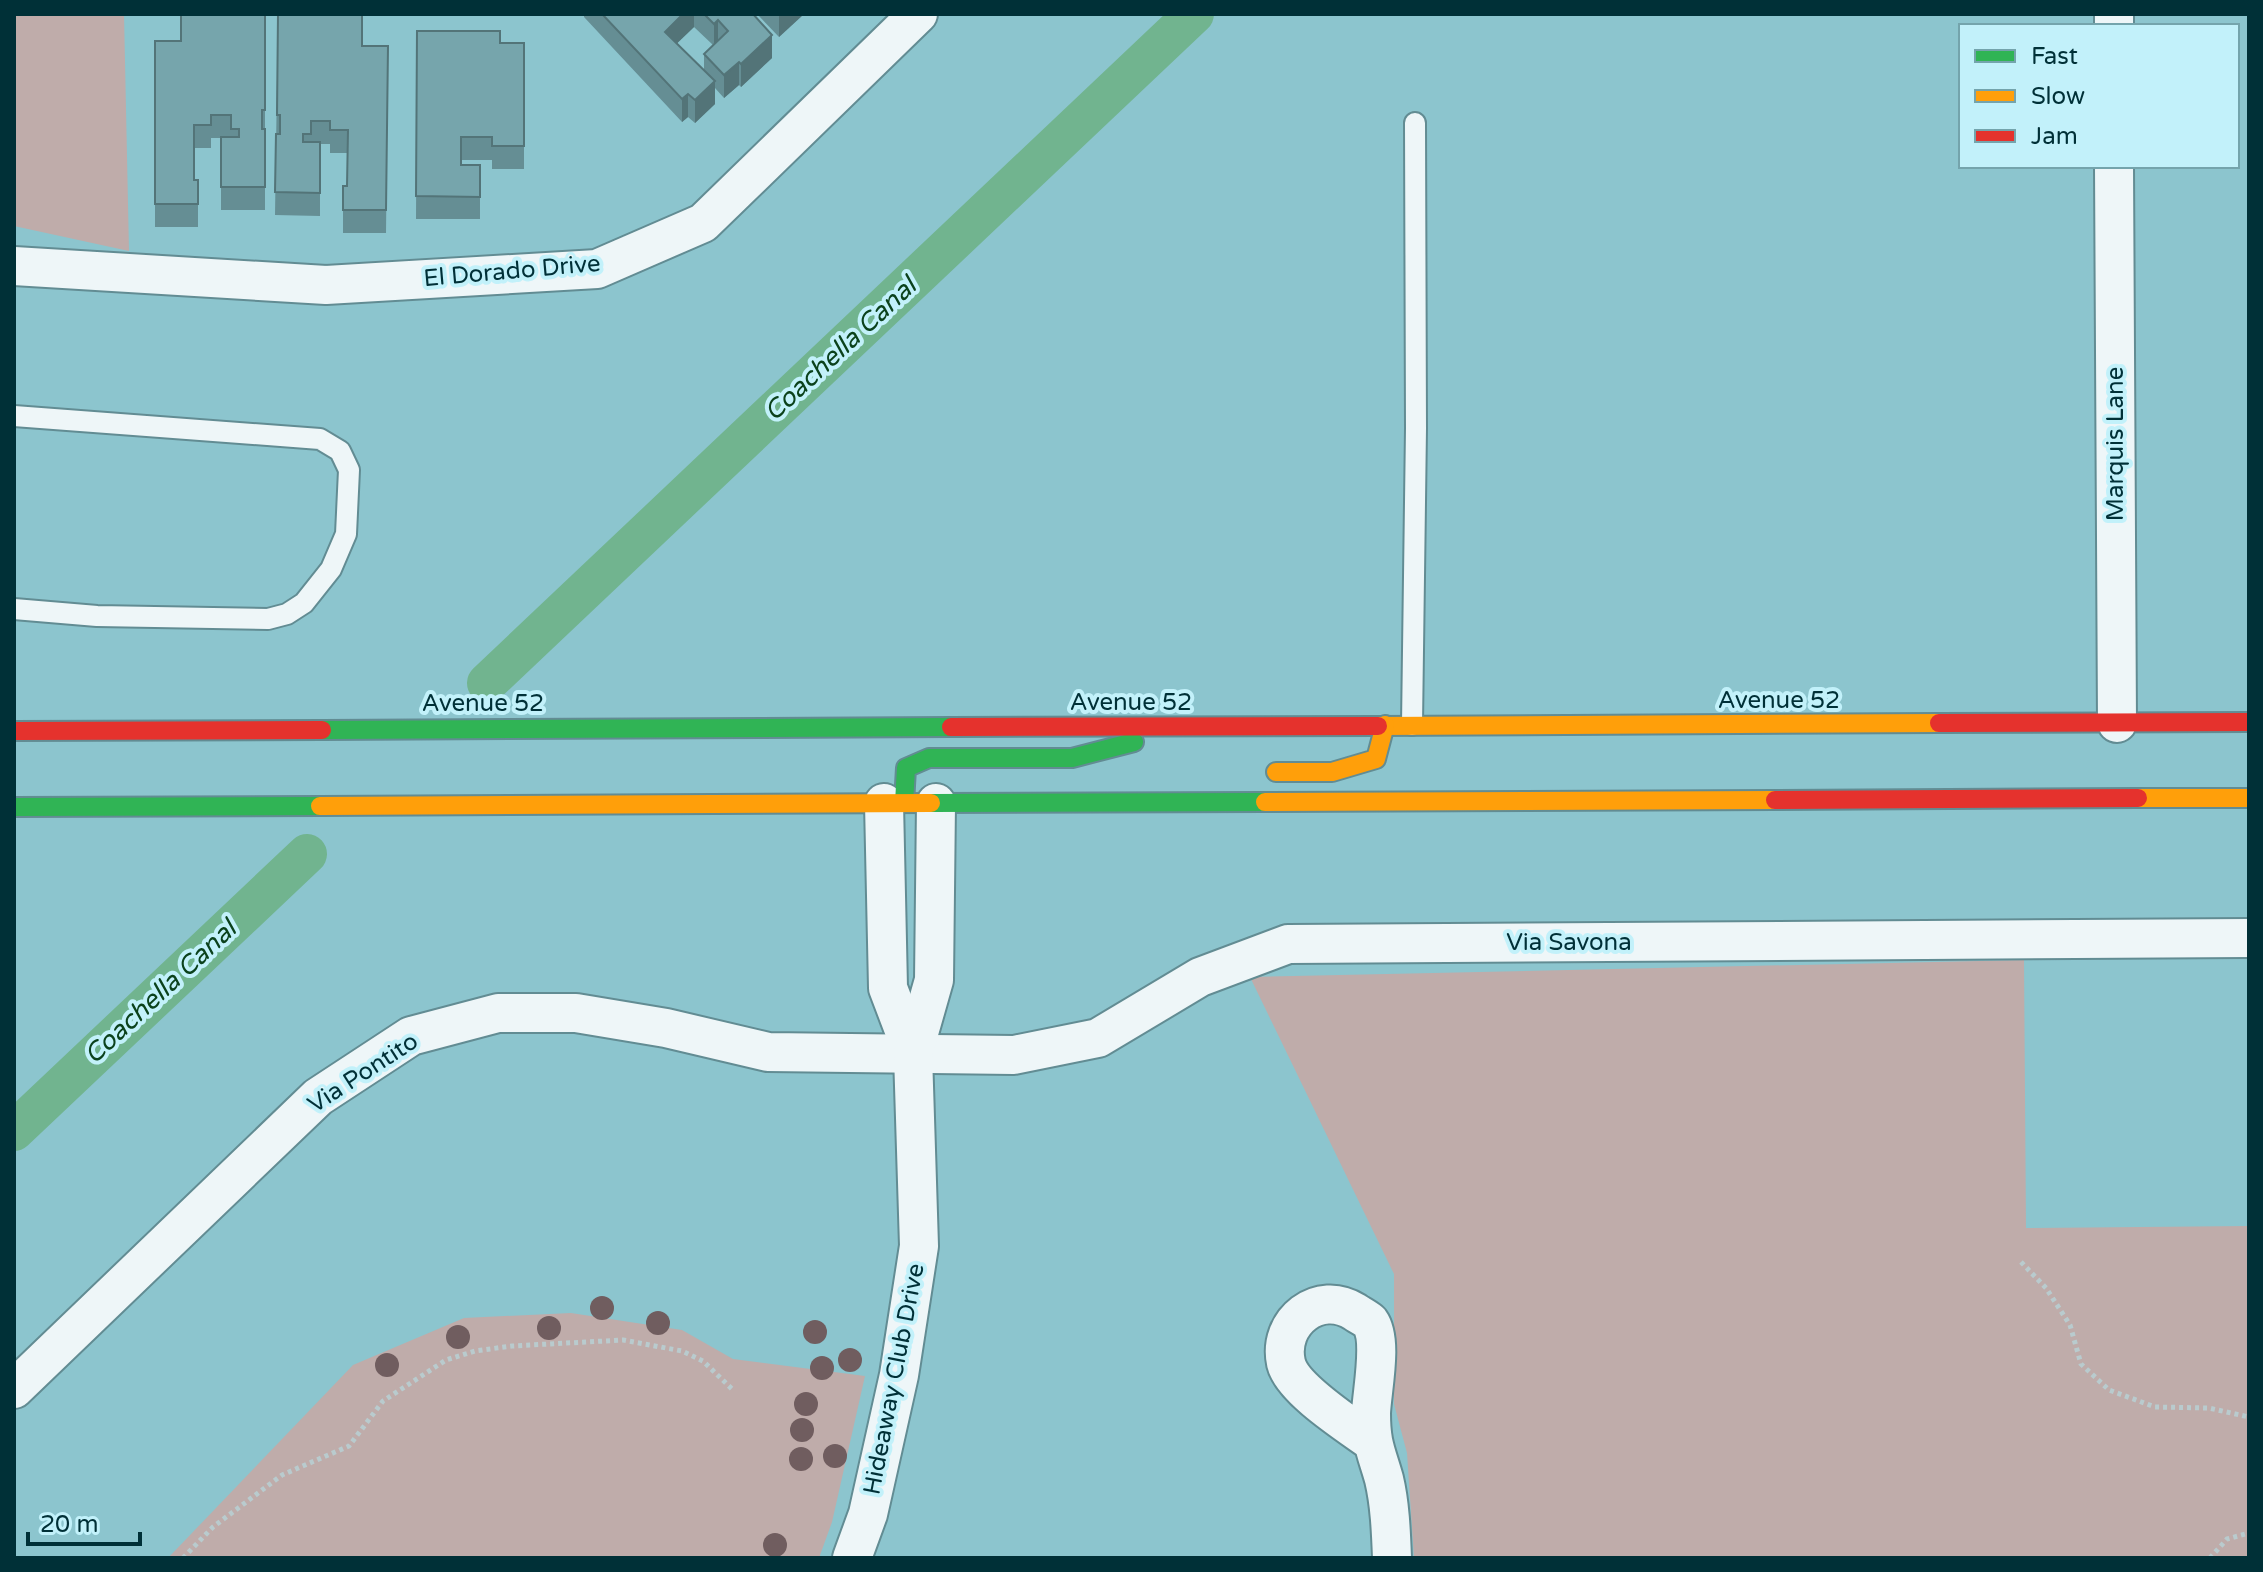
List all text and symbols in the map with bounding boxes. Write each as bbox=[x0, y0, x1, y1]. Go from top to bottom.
legend bbox=[1959, 24, 2239, 168]
text: Fast bbox=[2031, 42, 2078, 71]
text: Slow bbox=[2031, 82, 2085, 111]
text: Jam bbox=[2031, 122, 2078, 151]
street label: El Dorado Drive bbox=[422, 249, 602, 293]
water label: Coachella Canal bbox=[758, 268, 925, 427]
street label: Marquis Lane bbox=[2101, 367, 2130, 521]
street label: Avenue 52 bbox=[1718, 686, 1840, 715]
street label: Avenue 52 bbox=[1070, 688, 1192, 717]
street label: Avenue 52 bbox=[422, 689, 544, 718]
water label: Coachella Canal bbox=[78, 911, 245, 1070]
street label: Via Savona bbox=[1506, 928, 1632, 957]
street label: Via Pontito bbox=[302, 1027, 424, 1119]
street label: Hideaway Club Drive bbox=[857, 1261, 931, 1497]
scale bar bbox=[28, 1496, 140, 1546]
text: 20 m bbox=[40, 1510, 98, 1539]

